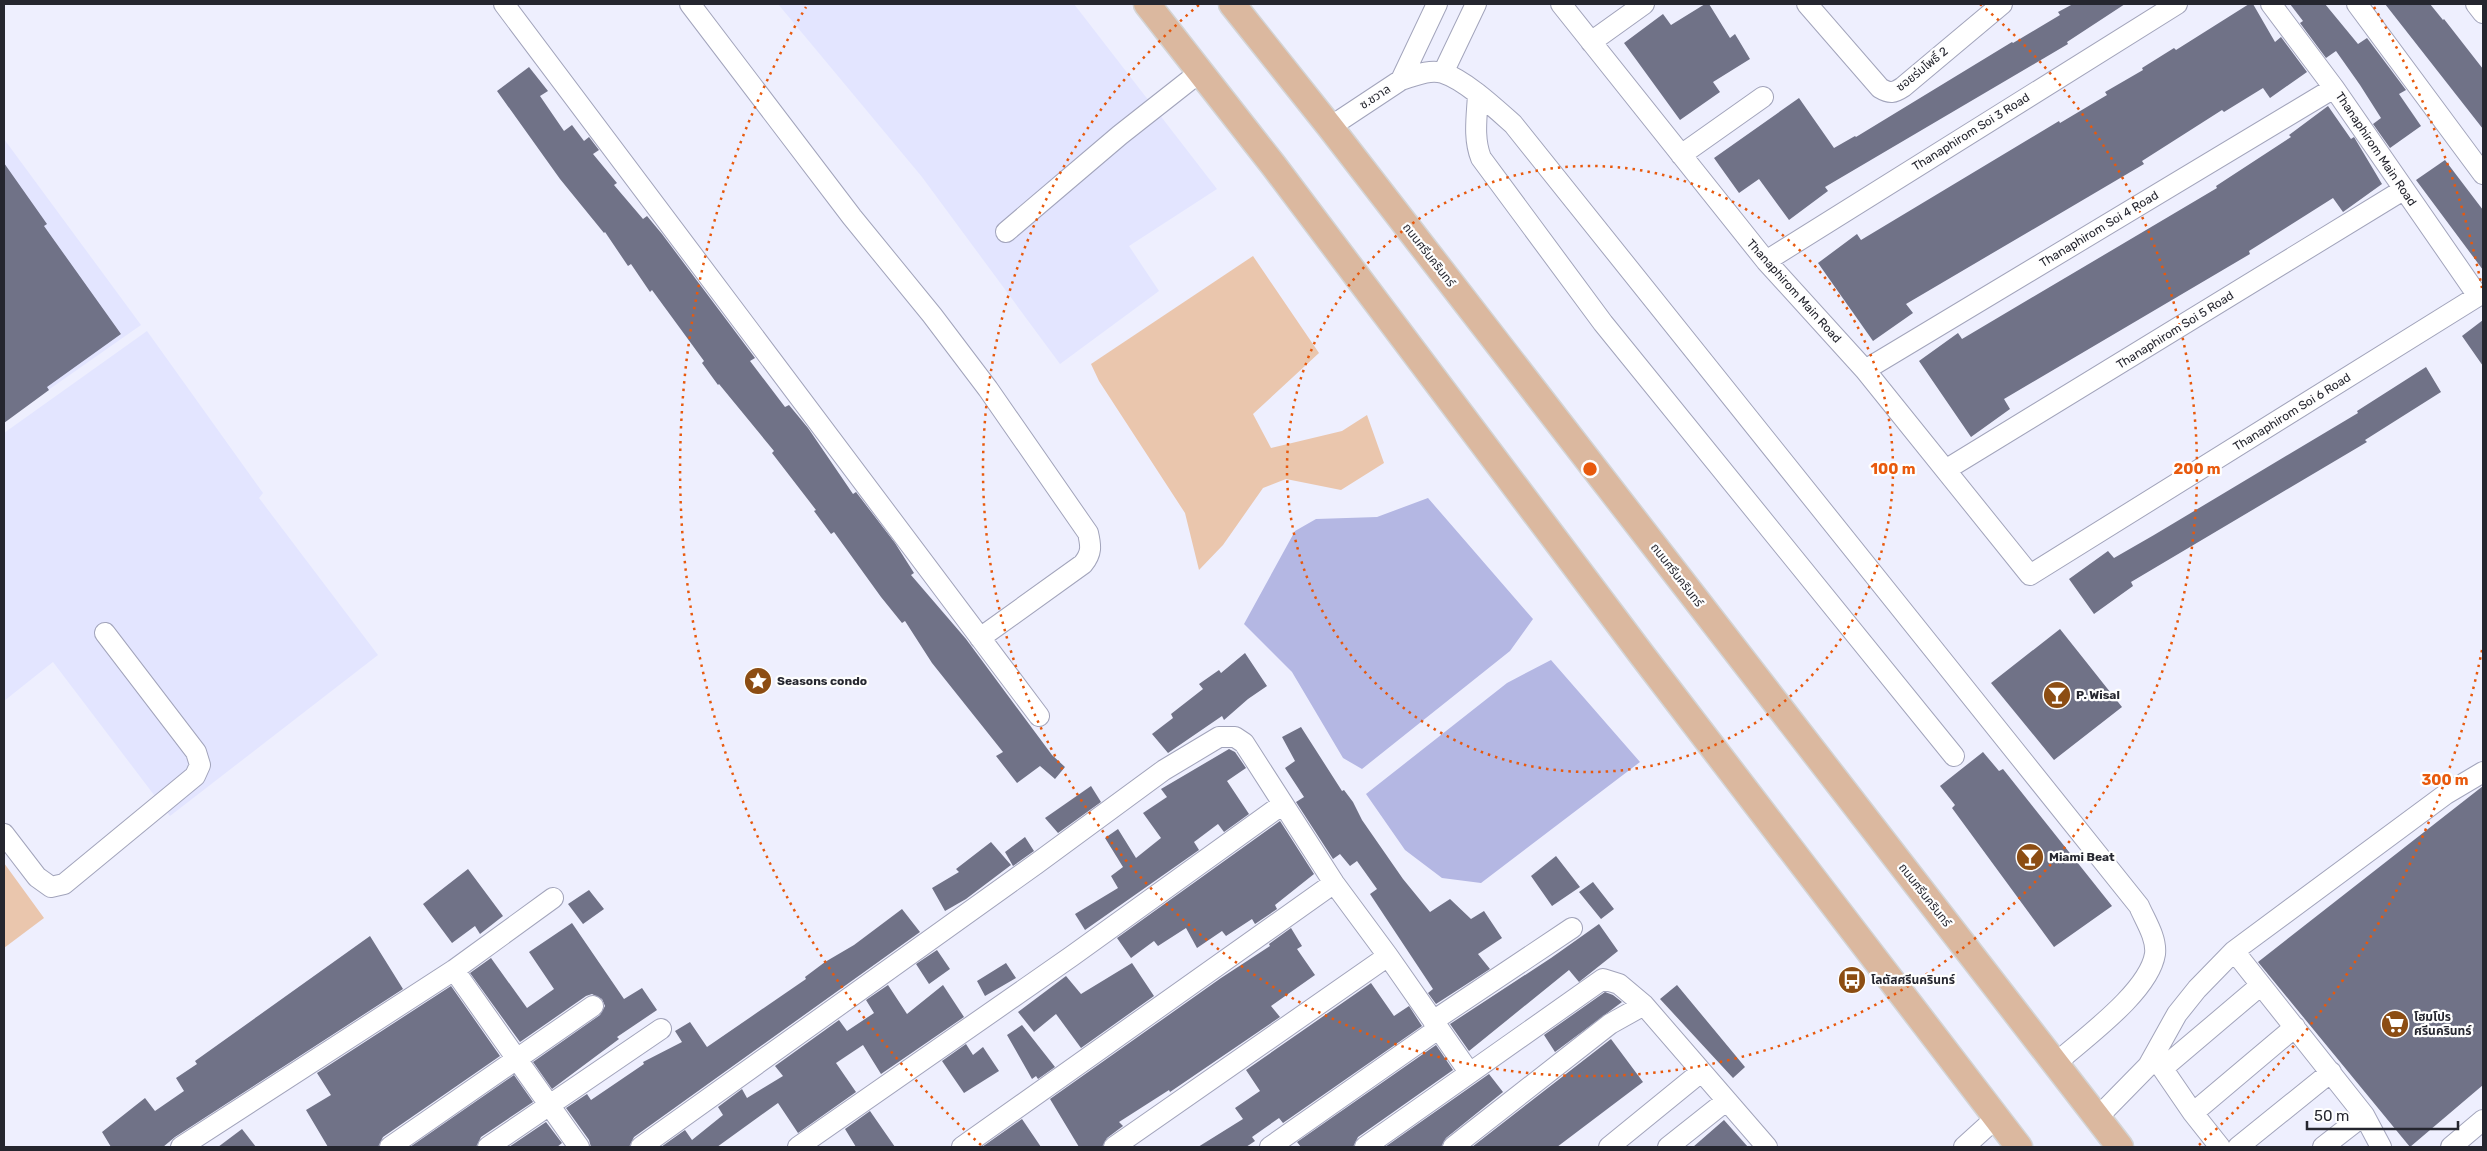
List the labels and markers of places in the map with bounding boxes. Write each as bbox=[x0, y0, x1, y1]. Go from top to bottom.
centre of rings bbox=[1581, 460, 1599, 478]
place icon: Seasons condo bbox=[743, 666, 773, 696]
place label: Seasons condo bbox=[777, 674, 867, 688]
bar icon: P. Wisal bbox=[2042, 680, 2072, 710]
place label: P. Wisal bbox=[2076, 688, 2120, 702]
bar icon: Miami Beat bbox=[2015, 842, 2045, 872]
place label: Miami Beat bbox=[2049, 850, 2115, 864]
bus stop icon: โลตัสศรีนครินทร์ bbox=[1837, 965, 1867, 995]
place label: โลตัสศรีนครินทร์ bbox=[1871, 973, 1955, 987]
supermarket icon: โฮมโปร ศรีนครินทร์ bbox=[2380, 1009, 2410, 1039]
place label: โฮมโปร ศรีนครินทร์ bbox=[2414, 1010, 2472, 1038]

